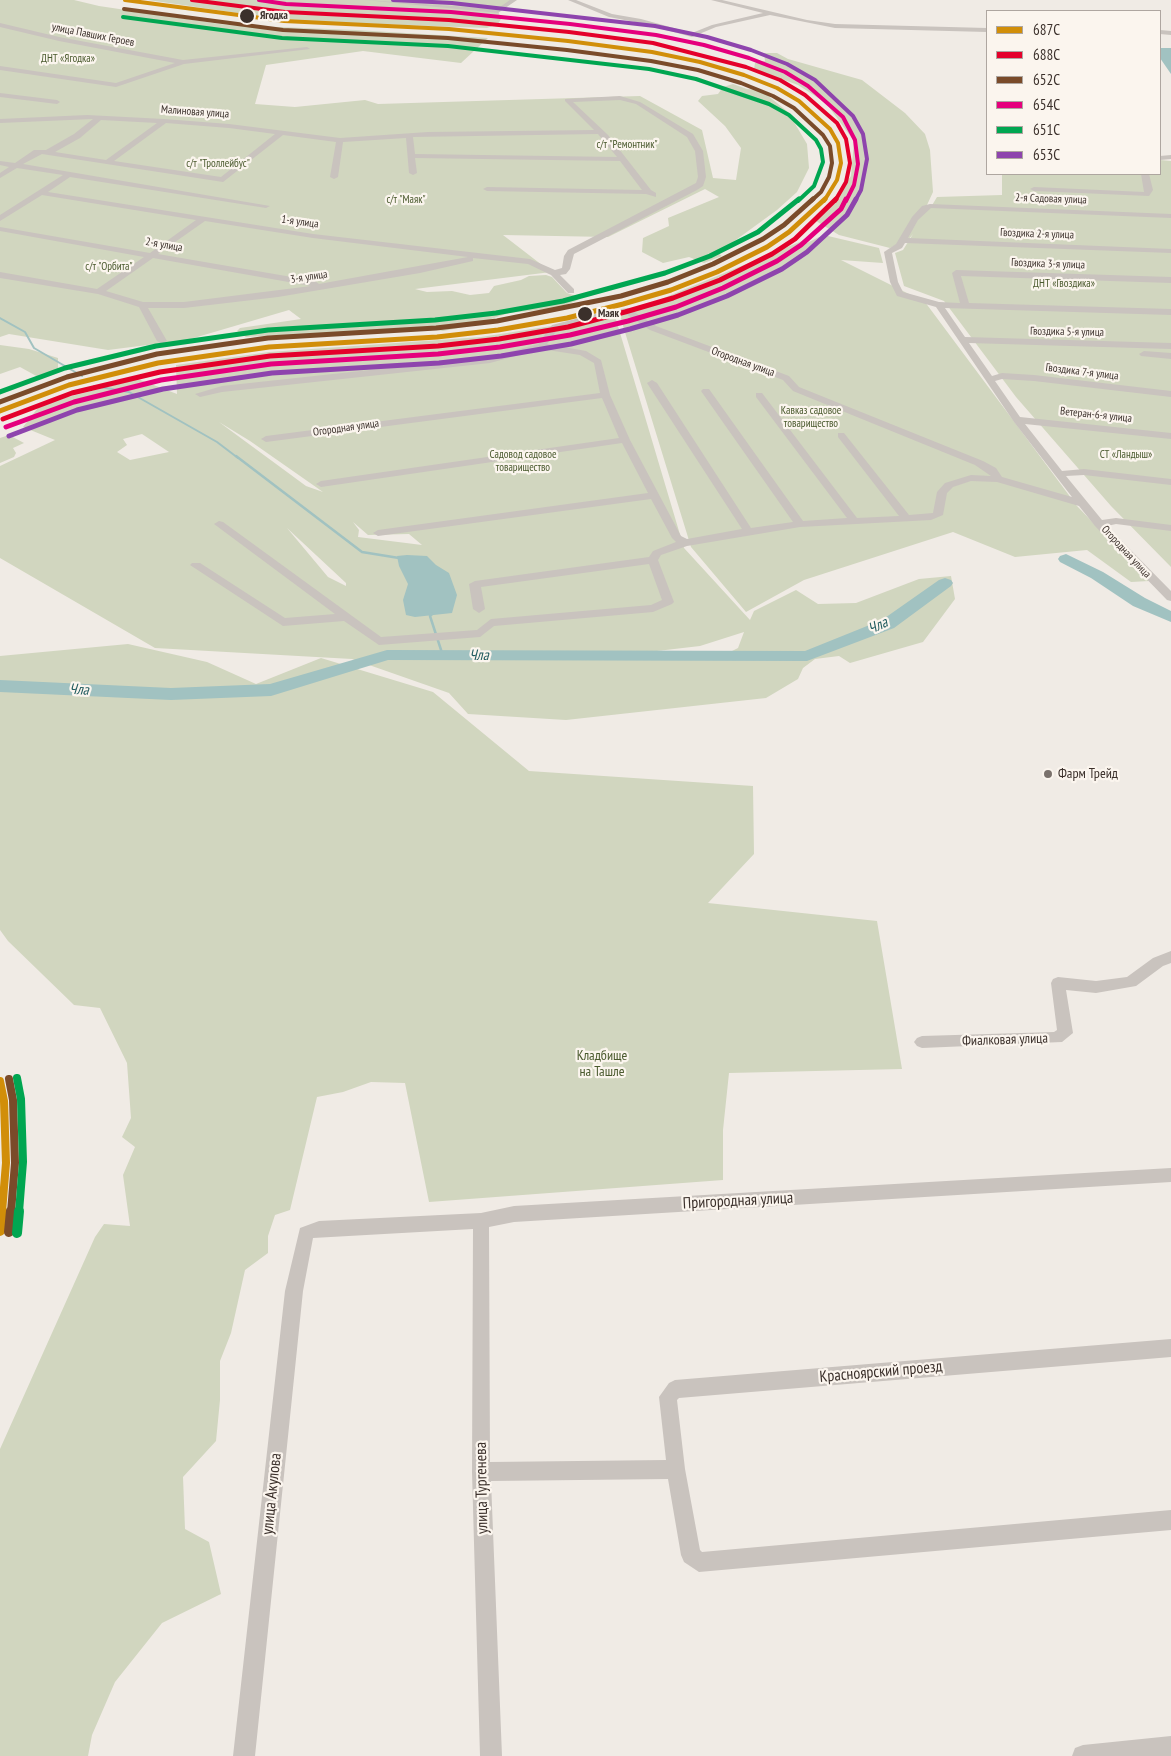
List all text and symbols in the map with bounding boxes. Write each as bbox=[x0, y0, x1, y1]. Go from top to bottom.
marker: Ягодка bbox=[238, 7, 256, 25]
place label: Ягодка bbox=[260, 9, 288, 23]
legend bbox=[986, 10, 1161, 175]
text: 687С bbox=[1033, 20, 1060, 39]
street label: улица Павших Героев bbox=[51, 21, 135, 49]
text: 688С bbox=[1033, 45, 1060, 64]
park label: ДНТ «Ягодка» bbox=[41, 52, 95, 66]
text: 652С bbox=[1033, 70, 1060, 89]
text: 654С bbox=[1033, 95, 1060, 114]
street label: Малиновая улица bbox=[161, 103, 229, 121]
text: 651С bbox=[1033, 120, 1060, 139]
park label: с/т "Ремонтник" bbox=[596, 138, 658, 152]
text: 653С bbox=[1033, 145, 1060, 164]
park label: с/т "Троллейбус" bbox=[186, 157, 250, 171]
street label: 2-я Садовая улица bbox=[1015, 191, 1087, 207]
park label: с/т "Маяк" bbox=[386, 193, 426, 207]
street label: 1-я улица bbox=[281, 213, 319, 231]
street label: Гвоздика 2-я улица bbox=[1000, 226, 1074, 242]
street label: 2-я улица bbox=[144, 235, 184, 255]
street label: Гвоздика 3-я улица bbox=[1011, 256, 1085, 272]
park label: с/т "Орбита" bbox=[85, 260, 133, 274]
street label: 3-я улица bbox=[290, 268, 328, 286]
park label: ДНТ «Гвоздика» bbox=[1033, 277, 1095, 291]
marker: Маяк bbox=[576, 305, 594, 323]
place label: Маяк bbox=[598, 307, 619, 321]
street label: Гвоздика 5-я улица bbox=[1030, 325, 1104, 339]
street label: Огородная улица bbox=[709, 344, 777, 380]
street label: Гвоздика 7-я улица bbox=[1045, 361, 1119, 383]
park label: Кавказ садовое товарищество bbox=[781, 404, 841, 430]
street label: Ветеран-6-я улица bbox=[1059, 405, 1133, 425]
street label: Огородная улица bbox=[312, 417, 380, 439]
park label: Садовод садовое товарищество bbox=[490, 448, 556, 474]
park label: СТ «Ландыш» bbox=[1100, 448, 1152, 462]
street label: Огородная улица bbox=[1098, 523, 1154, 581]
water label: Чла bbox=[865, 614, 891, 638]
water label: Чла bbox=[469, 647, 489, 665]
water label: Чла bbox=[69, 681, 89, 699]
place label: Фарм Трейд bbox=[1058, 766, 1118, 782]
marker: Фарм Трейд bbox=[1042, 768, 1054, 780]
street label: Фиалковая улица bbox=[962, 1030, 1048, 1050]
park label: Кладбище на Ташле bbox=[577, 1048, 627, 1080]
street label: Пригородная улица bbox=[682, 1189, 794, 1213]
street label: Красноярский проезд bbox=[819, 1357, 943, 1387]
street label: улица Тургенева bbox=[472, 1442, 492, 1534]
street label: улица Акулова bbox=[258, 1452, 286, 1536]

